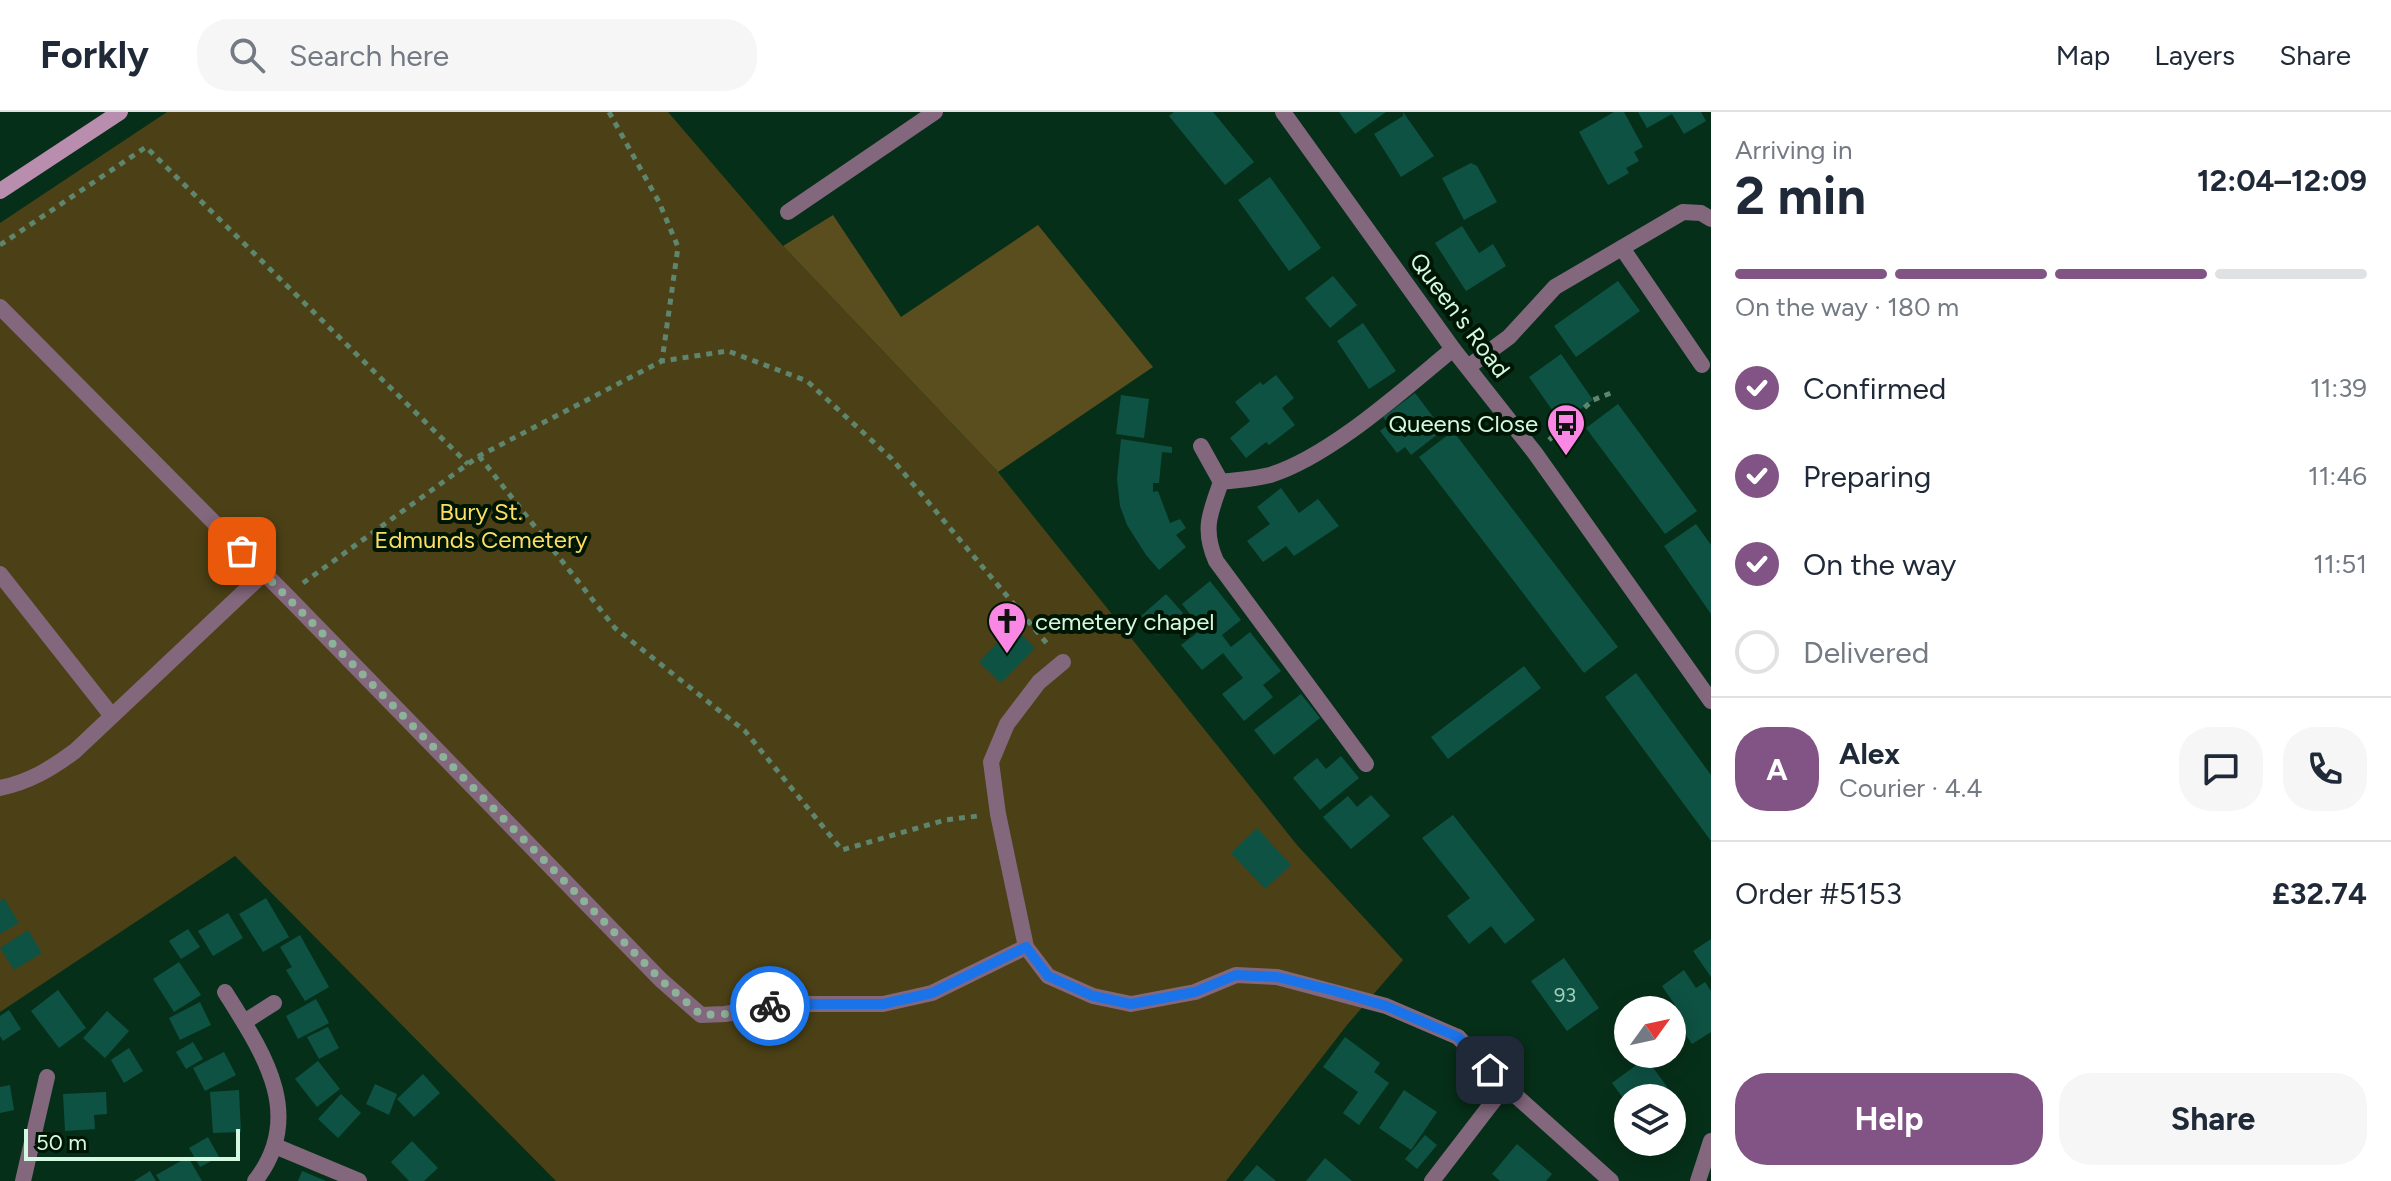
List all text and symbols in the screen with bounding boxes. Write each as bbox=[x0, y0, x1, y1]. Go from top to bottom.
search box bbox=[197, 19, 757, 91]
text: Forkly bbox=[40, 32, 149, 78]
icon: search bbox=[225, 33, 269, 77]
text: Search here bbox=[289, 37, 449, 74]
text: Map bbox=[2056, 38, 2110, 72]
text: Layers bbox=[2154, 38, 2235, 72]
text: Share bbox=[2279, 38, 2351, 72]
text: Arriving in bbox=[1735, 134, 1853, 166]
text: 12:04–12:09 bbox=[2197, 162, 2367, 199]
text: 2 min bbox=[1735, 165, 1866, 227]
street label: Queen's Road bbox=[1404, 247, 1516, 383]
text: On the way · 180 m bbox=[1735, 291, 1959, 323]
icon: check bbox=[1735, 366, 1779, 410]
text: Confirmed bbox=[1803, 370, 1946, 407]
text: 11:39 bbox=[2310, 372, 2367, 404]
bus stop icon: Queens Close bbox=[1545, 402, 1587, 457]
place label: Queens Close bbox=[1388, 409, 1538, 438]
icon: check bbox=[1735, 454, 1779, 498]
text: Preparing bbox=[1803, 458, 1931, 495]
text: 11:46 bbox=[2308, 460, 2367, 492]
park label: Bury St. Edmunds Cemetery bbox=[374, 497, 588, 554]
pin bbox=[208, 517, 276, 585]
icon: bag bbox=[220, 529, 264, 573]
icon: check bbox=[1735, 542, 1779, 586]
text: On the way bbox=[1803, 546, 1956, 583]
text: 11:51 bbox=[2313, 548, 2367, 580]
church icon: cemetery chapel bbox=[986, 600, 1028, 655]
place label: cemetery chapel bbox=[1035, 607, 1215, 636]
text: Delivered bbox=[1803, 634, 1929, 671]
button: chat bbox=[2179, 727, 2263, 811]
button: phone bbox=[2283, 727, 2367, 811]
text: Alex bbox=[1839, 735, 1900, 772]
text: A bbox=[1766, 751, 1788, 788]
text: Courier · 4.4 bbox=[1839, 772, 1982, 804]
text: Order #5153 bbox=[1735, 875, 1902, 912]
text: £32.74 bbox=[2272, 875, 2367, 912]
courier bbox=[730, 966, 810, 1046]
house number: 93 bbox=[1554, 983, 1576, 1007]
icon: bike bbox=[748, 984, 792, 1028]
north arrow bbox=[1614, 996, 1686, 1068]
map controls bbox=[1614, 996, 1686, 1156]
pin bbox=[1456, 1036, 1524, 1104]
icon: home bbox=[1468, 1048, 1512, 1092]
button: Help bbox=[1735, 1073, 2043, 1165]
button: Share bbox=[2059, 1073, 2367, 1165]
button: layers bbox=[1614, 1084, 1686, 1156]
scale bar bbox=[24, 1125, 240, 1161]
text: 50 m bbox=[36, 1129, 87, 1156]

